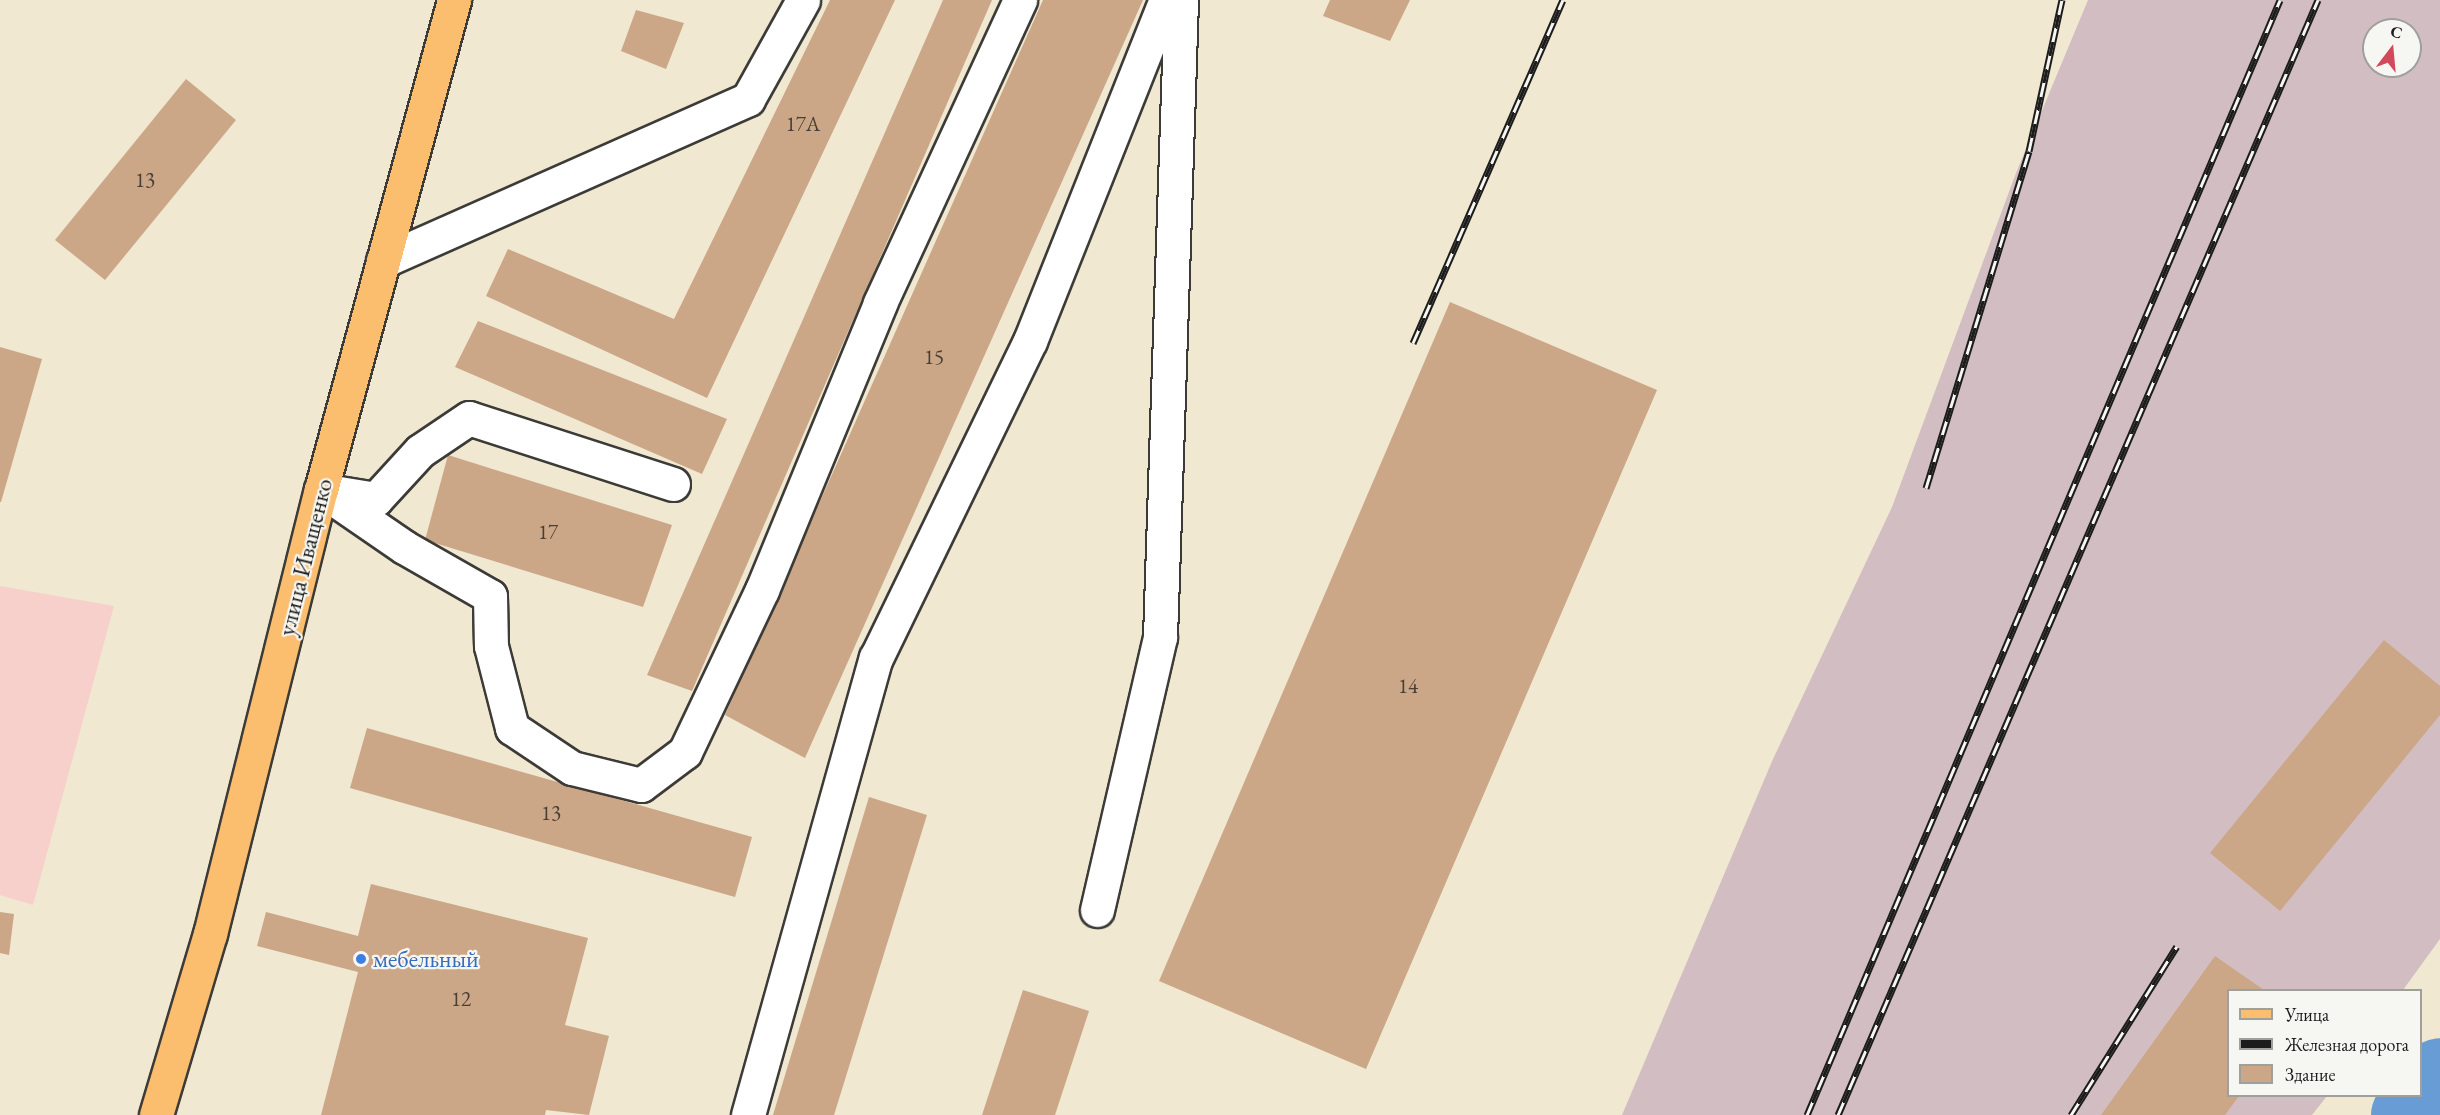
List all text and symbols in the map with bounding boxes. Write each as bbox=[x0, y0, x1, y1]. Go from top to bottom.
north arrow bbox=[2362, 18, 2422, 78]
text: С bbox=[2388, 20, 2405, 44]
house number: 17А bbox=[786, 111, 820, 137]
house number: 13 bbox=[135, 167, 155, 193]
house number: 15 bbox=[924, 344, 944, 370]
street label: улица Иващенко bbox=[272, 475, 338, 639]
house number: 17 bbox=[538, 519, 558, 545]
house number: 14 bbox=[1398, 673, 1418, 699]
house number: 13 bbox=[541, 800, 561, 826]
place label: мебельный bbox=[373, 945, 479, 973]
marker: мебельный bbox=[354, 952, 368, 966]
house number: 12 bbox=[451, 986, 471, 1012]
legend bbox=[2227, 989, 2422, 1097]
text: Улица bbox=[2285, 1003, 2329, 1026]
text: Железная дорога bbox=[2285, 1033, 2409, 1056]
text: Здание bbox=[2285, 1063, 2335, 1086]

